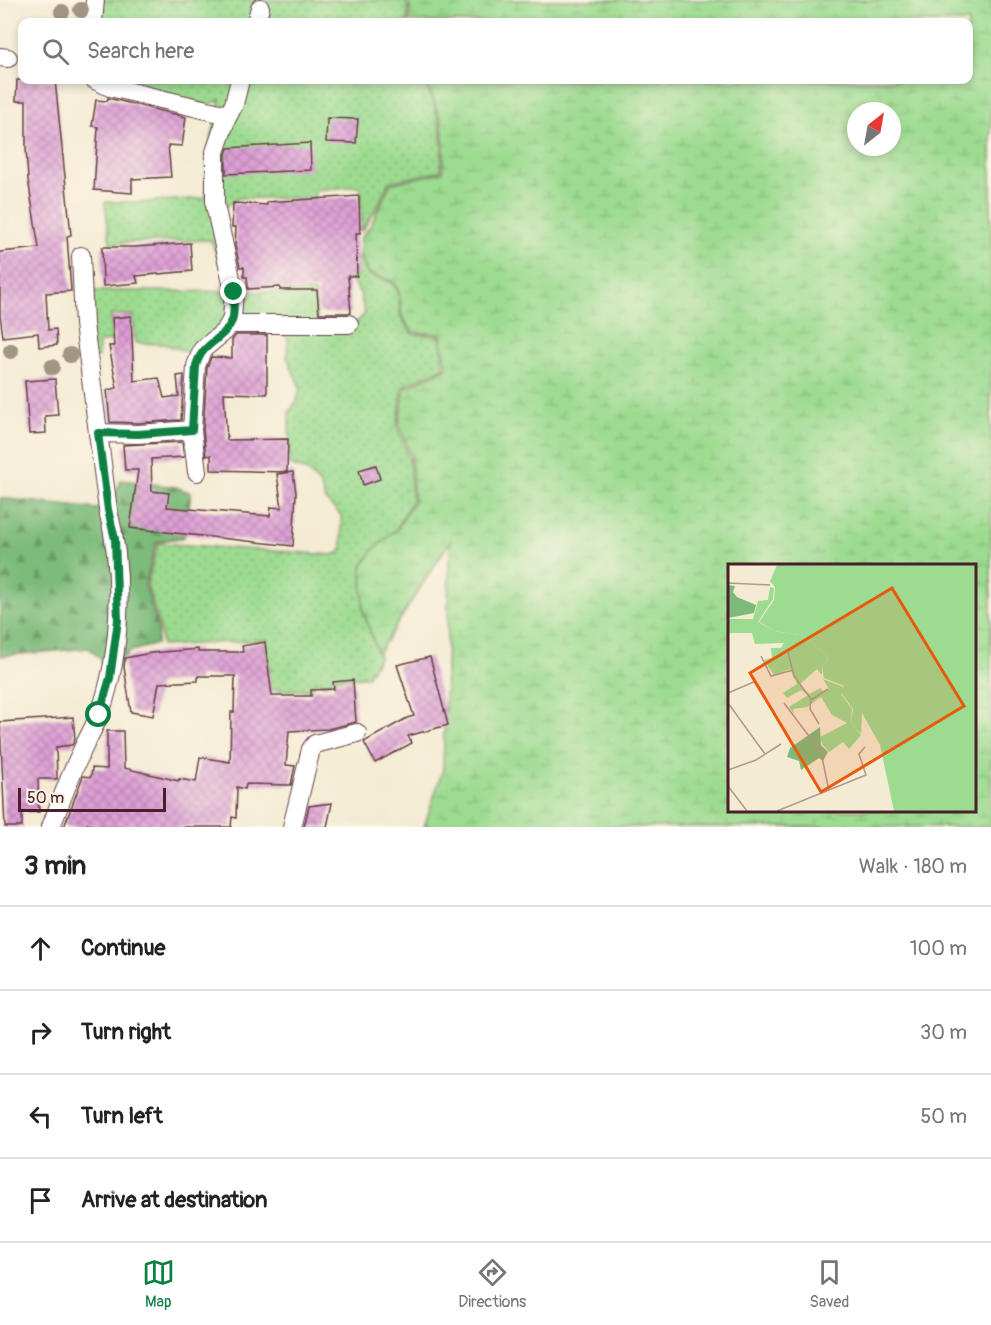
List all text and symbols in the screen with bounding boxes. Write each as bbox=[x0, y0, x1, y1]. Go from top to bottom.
search box bbox=[18, 18, 973, 84]
icon: search bbox=[39, 35, 72, 68]
text: Search here bbox=[87, 37, 194, 65]
north arrow bbox=[847, 102, 901, 156]
route end bbox=[220, 278, 246, 304]
inset map bbox=[728, 564, 976, 812]
route start bbox=[85, 701, 111, 727]
scale bar bbox=[18, 785, 166, 812]
text: 50 m bbox=[27, 788, 64, 808]
text: 3 min bbox=[24, 850, 86, 882]
text: Walk · 180 m bbox=[859, 854, 967, 879]
icon: ahead bbox=[24, 932, 57, 965]
text: Continue bbox=[81, 934, 165, 962]
text: 100 m bbox=[910, 936, 967, 961]
icon: right bbox=[24, 1016, 57, 1049]
text: Turn right bbox=[81, 1018, 171, 1046]
text: 30 m bbox=[920, 1020, 967, 1045]
icon: left bbox=[24, 1100, 57, 1133]
text: Turn left bbox=[81, 1102, 163, 1130]
text: 50 m bbox=[920, 1104, 967, 1129]
icon: arrive bbox=[24, 1184, 57, 1217]
text: Arrive at destination bbox=[81, 1186, 267, 1214]
tab: Map bbox=[142, 1256, 175, 1312]
tab: Directions bbox=[458, 1256, 526, 1312]
tab: Saved bbox=[810, 1256, 849, 1312]

